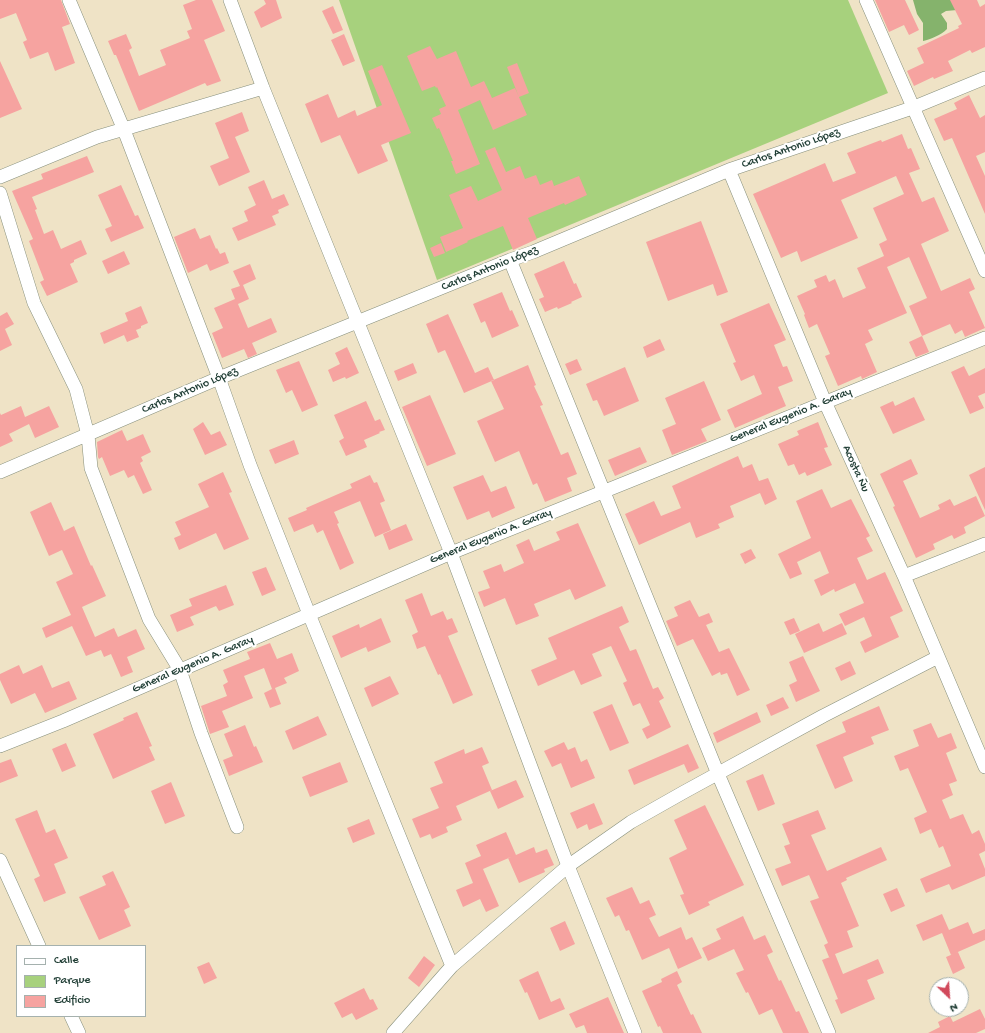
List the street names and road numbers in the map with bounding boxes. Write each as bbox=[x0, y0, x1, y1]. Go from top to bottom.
street label: Carlos Antonio López bbox=[740, 125, 842, 173]
street label: Carlos Antonio López bbox=[440, 243, 540, 295]
street label: Carlos Antonio López bbox=[140, 364, 240, 418]
street label: General Eugenio A. Garay bbox=[728, 385, 854, 447]
street label: Acosta Ñu bbox=[838, 443, 872, 495]
street label: General Eugenio A. Garay bbox=[428, 506, 554, 568]
street label: General Eugenio A. Garay bbox=[130, 633, 256, 697]

